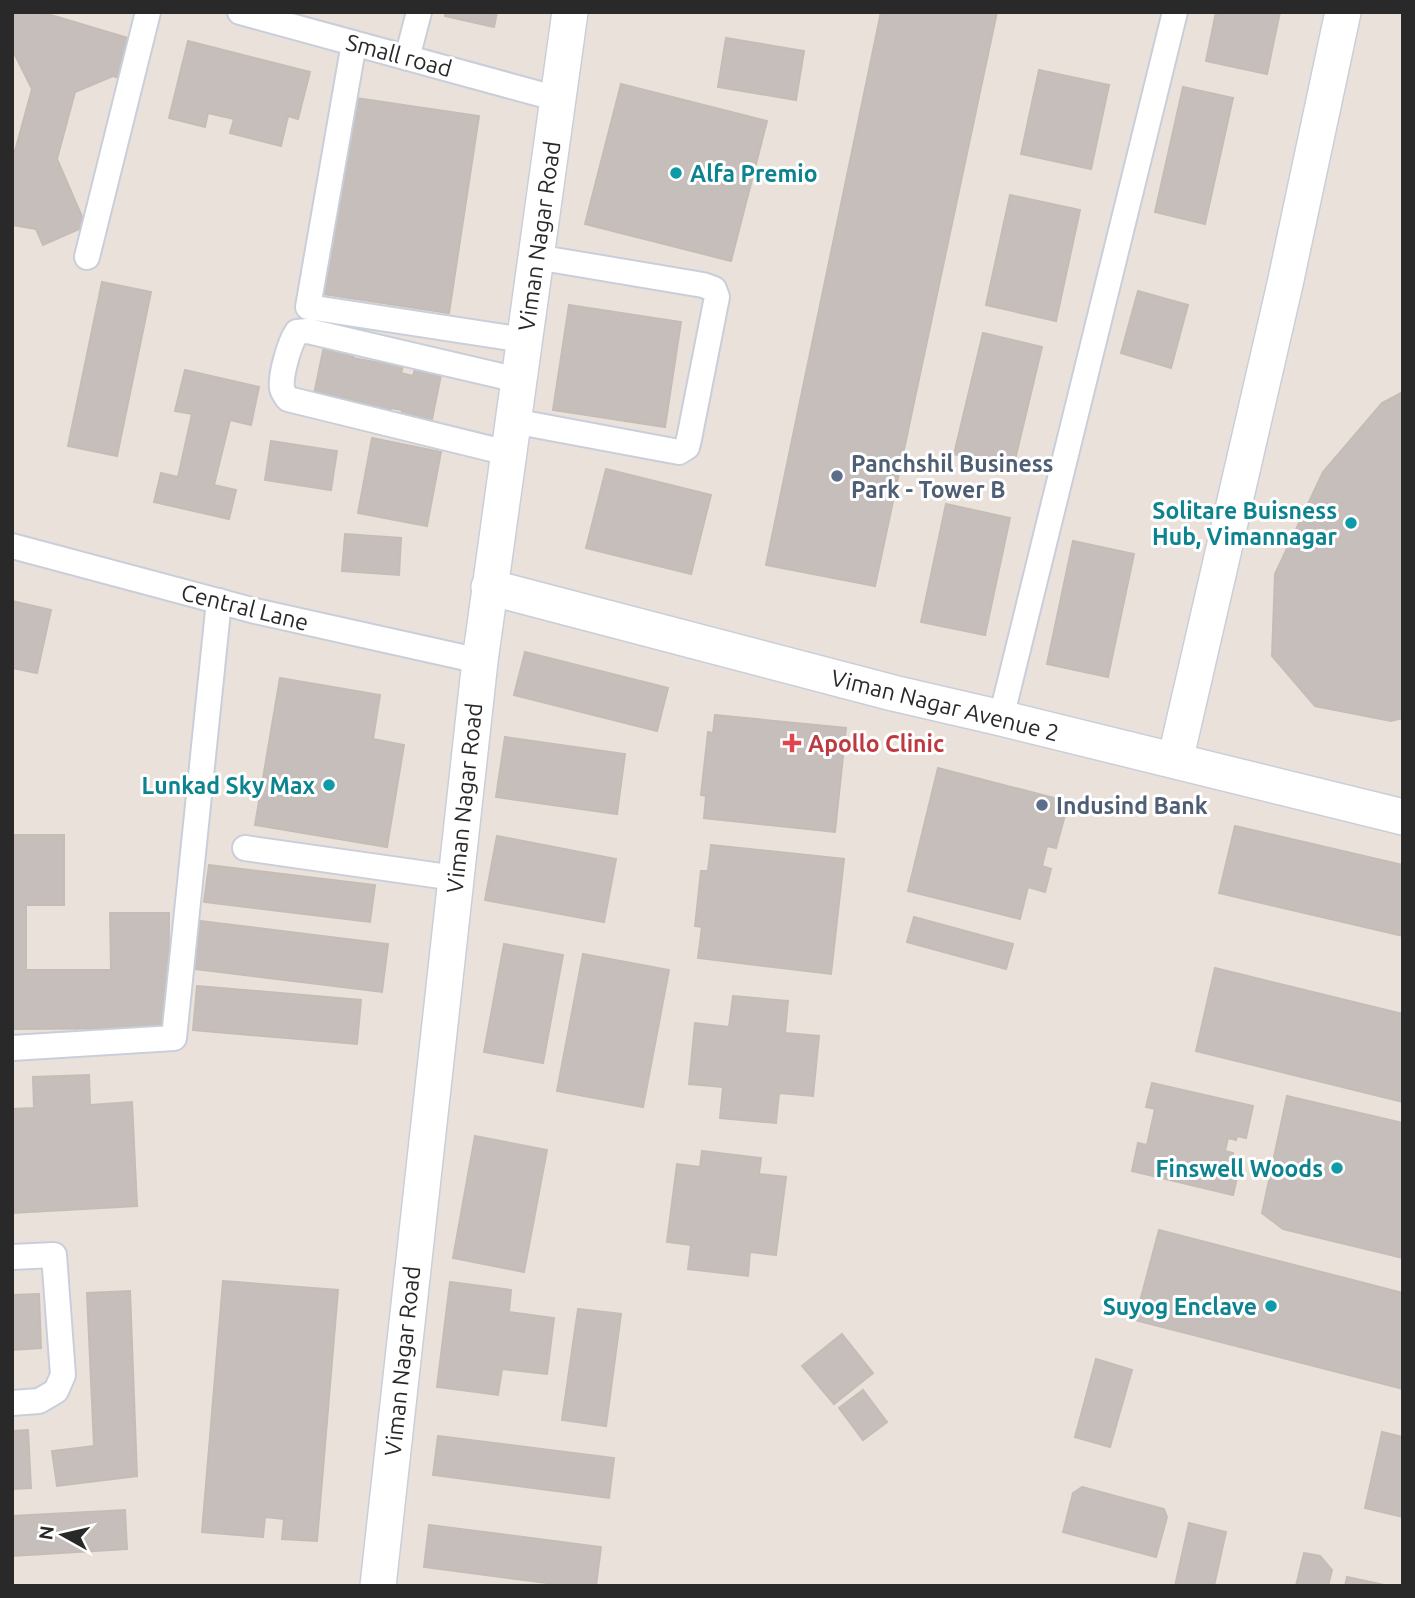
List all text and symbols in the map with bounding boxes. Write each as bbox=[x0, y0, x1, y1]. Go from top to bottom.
street label: Small road bbox=[343, 29, 455, 81]
street label: Viman Nagar Road bbox=[513, 140, 565, 332]
place label: Alfa Premio bbox=[690, 161, 818, 186]
marker: Alfa Premio bbox=[668, 165, 684, 181]
place label: Panchshil Business Park - Tower B bbox=[851, 451, 1053, 502]
marker: Panchshil Business Park - Tower B bbox=[829, 468, 845, 484]
place label: Solitare Buisness Hub, Vimannagar bbox=[1152, 498, 1338, 550]
marker: Solitare Buisness Hub, Vimannagar bbox=[1343, 515, 1359, 531]
street label: Central Lane bbox=[179, 579, 311, 635]
street label: Viman Nagar Avenue 2 bbox=[828, 665, 1062, 745]
street label: Viman Nagar Road bbox=[442, 702, 486, 894]
place label: Apollo Clinic bbox=[808, 731, 944, 756]
marker: Apollo Clinic bbox=[782, 733, 802, 753]
place label: Lunkad Sky Max bbox=[142, 773, 316, 798]
marker: Lunkad Sky Max bbox=[321, 777, 337, 793]
place label: Indusind Bank bbox=[1056, 793, 1208, 818]
marker: Indusind Bank bbox=[1034, 797, 1050, 813]
place label: Finswell Woods bbox=[1156, 1156, 1323, 1181]
marker: Finswell Woods bbox=[1329, 1160, 1345, 1176]
street label: Viman Nagar Road bbox=[380, 1265, 424, 1457]
place label: Suyog Enclave bbox=[1103, 1294, 1257, 1319]
marker: Suyog Enclave bbox=[1263, 1298, 1279, 1314]
north arrow bbox=[28, 1500, 98, 1570]
text: N bbox=[34, 1524, 58, 1541]

